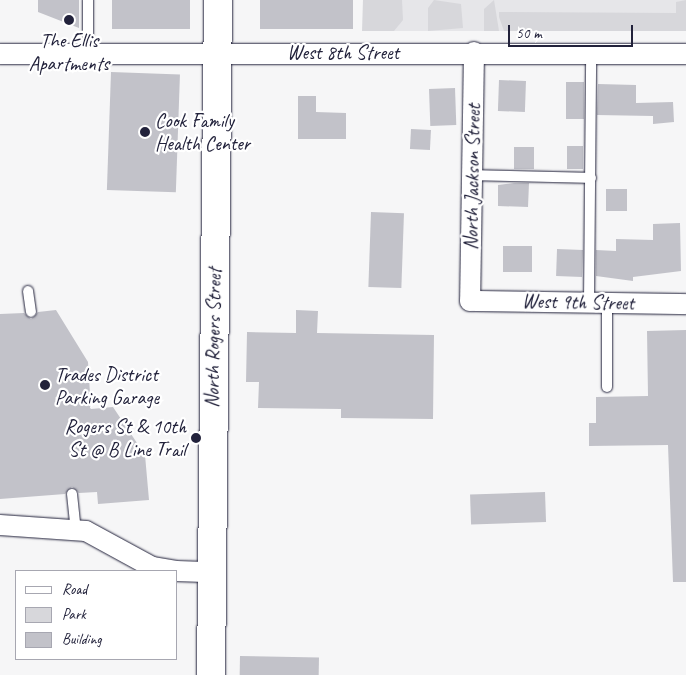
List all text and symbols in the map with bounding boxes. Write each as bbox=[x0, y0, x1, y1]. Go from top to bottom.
marker: The Ellis Apartments bbox=[63, 14, 75, 26]
scale bar bbox=[511, 15, 636, 47]
text: 50 m bbox=[516, 24, 542, 43]
place label: The Ellis Apartments bbox=[29, 28, 109, 75]
street label: West 8th Street bbox=[287, 40, 399, 64]
street label: North Jackson Street bbox=[459, 103, 485, 251]
place label: Cook Family Health Center bbox=[155, 108, 250, 155]
marker: Cook Family Health Center bbox=[139, 126, 151, 138]
street label: North Rogers Street bbox=[200, 268, 226, 408]
street label: West 9th Street bbox=[522, 289, 634, 315]
place label: Trades District Parking Garage bbox=[55, 362, 159, 409]
marker: Trades District Parking Garage bbox=[39, 379, 51, 391]
place label: Rogers St & 10th St @ B Line Trail bbox=[65, 414, 186, 461]
marker: Rogers St & 10th St @ B Line Trail bbox=[190, 432, 202, 444]
legend bbox=[15, 570, 178, 660]
text: Road bbox=[62, 580, 87, 599]
text: Park bbox=[62, 605, 86, 624]
text: Building bbox=[62, 630, 101, 649]

